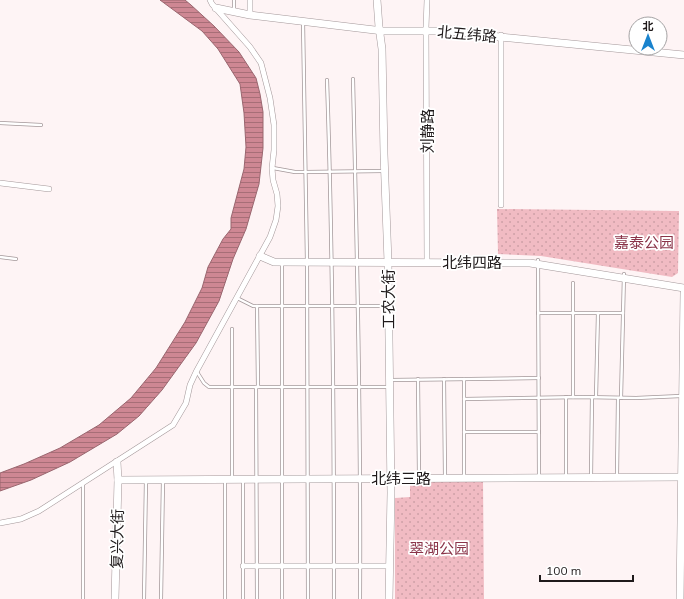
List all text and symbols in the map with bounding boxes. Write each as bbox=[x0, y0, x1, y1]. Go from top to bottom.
north arrow bbox=[628, 16, 668, 56]
text: 北 bbox=[643, 19, 654, 33]
street label: 北五纬路 bbox=[436, 22, 498, 46]
street label: 刘静路 bbox=[418, 108, 437, 154]
park label: 嘉泰公园 bbox=[614, 233, 674, 252]
street label: 北纬四路 bbox=[442, 253, 502, 272]
street label: 工农大街 bbox=[379, 269, 398, 329]
street label: 北纬三路 bbox=[371, 469, 431, 488]
street label: 复兴大街 bbox=[107, 509, 127, 569]
park label: 翠湖公园 bbox=[409, 539, 469, 558]
scale bar bbox=[540, 557, 633, 583]
text: 100 m bbox=[546, 563, 581, 578]

